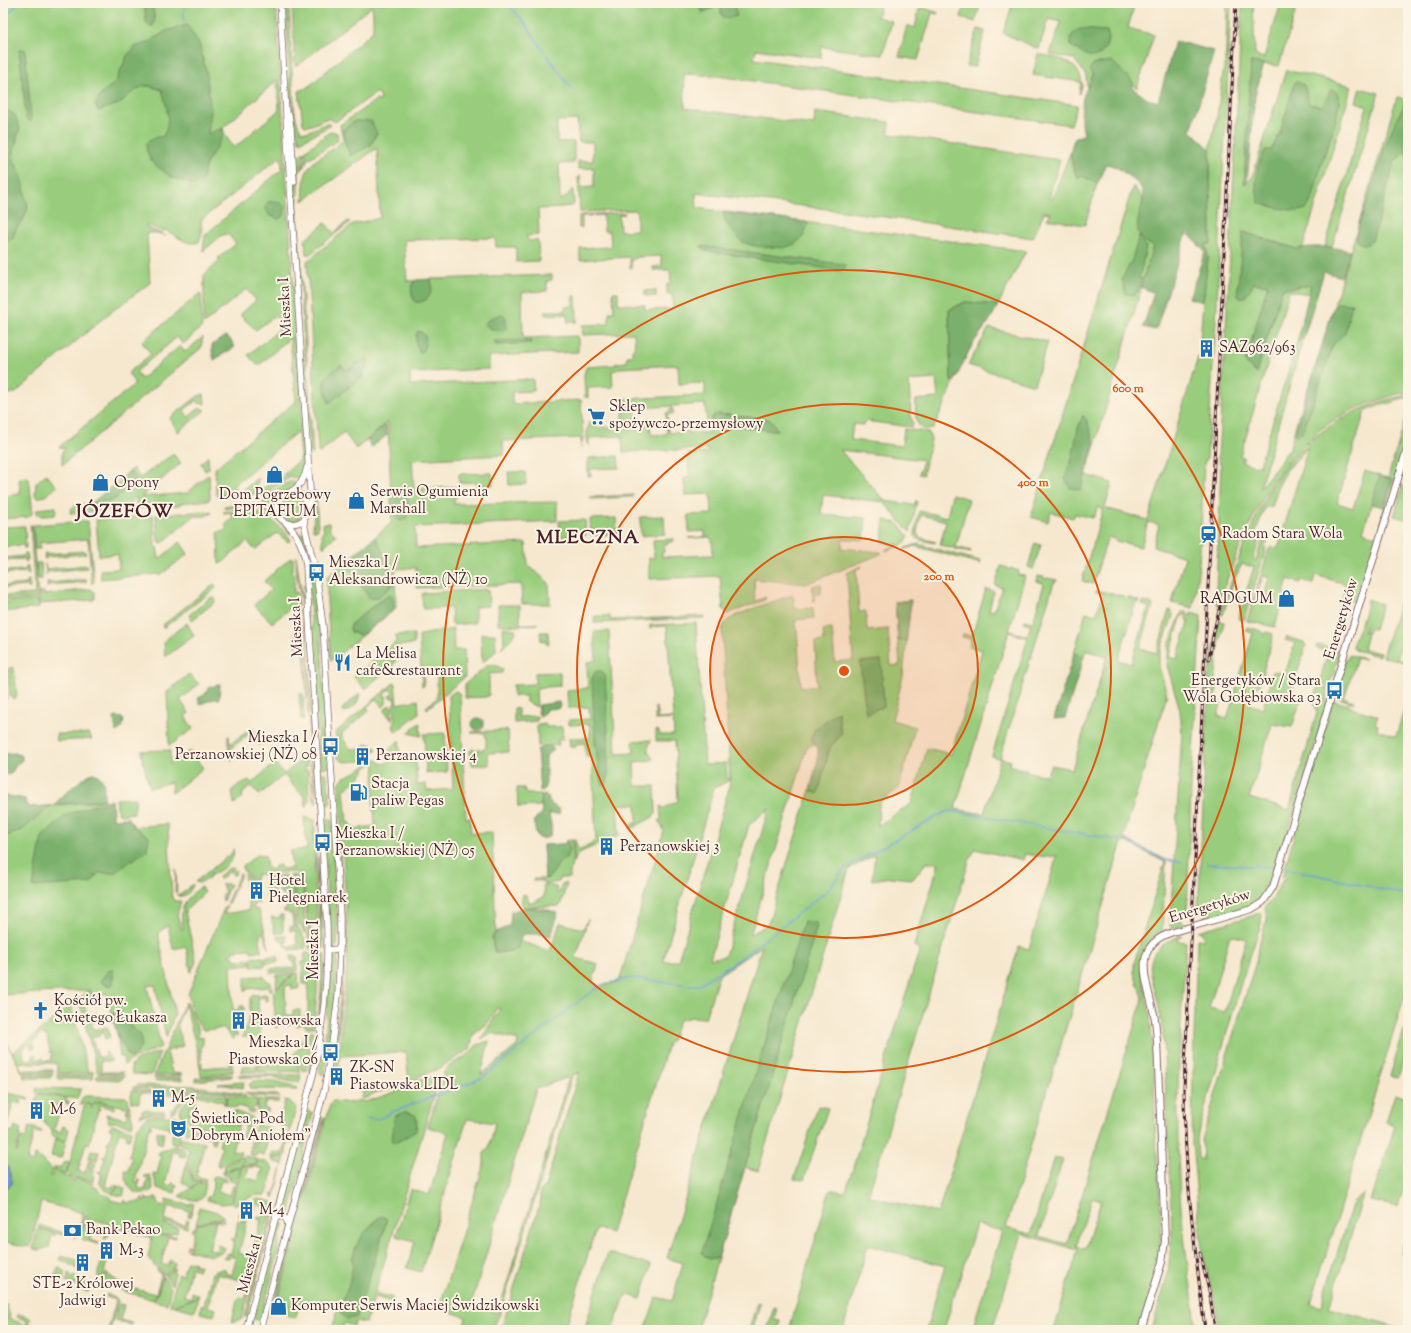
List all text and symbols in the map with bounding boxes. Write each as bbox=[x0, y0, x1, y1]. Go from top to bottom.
street label: Mieszka I bbox=[274, 277, 298, 337]
building icon: SAZ962/963 bbox=[1196, 338, 1216, 358]
place label: SAZ962/963 bbox=[1219, 338, 1295, 359]
text: 600 m bbox=[1112, 380, 1144, 398]
place label: Sklep spożywczo-przemysłowy bbox=[609, 397, 764, 435]
supermarket icon: Sklep spożywczo-przemysłowy bbox=[586, 406, 606, 426]
shop icon: Dom Pogrzebowy EPITAFIUM bbox=[265, 464, 285, 484]
shop icon: Opony bbox=[91, 473, 111, 493]
place label: Opony bbox=[114, 473, 160, 494]
text: 400 m bbox=[1016, 474, 1049, 492]
place label: Serwis Ogumienia Marshall bbox=[370, 482, 489, 520]
place label: Dom Pogrzebowy EPITAFIUM bbox=[219, 485, 331, 523]
shop icon: Serwis Ogumienia Marshall bbox=[347, 491, 367, 511]
district label: JÓZEFÓW bbox=[74, 499, 174, 526]
station icon: Radom Stara Wola bbox=[1199, 524, 1219, 544]
place label: Radom Stara Wola bbox=[1222, 524, 1343, 545]
district label: MLECZNA bbox=[536, 525, 640, 552]
place label: Mieszka I / Aleksandrowicza (NŻ) 10 bbox=[329, 553, 488, 591]
bus stop icon: Mieszka I / Aleksandrowicza (NŻ) 10 bbox=[306, 562, 326, 582]
text: 200 m bbox=[924, 568, 954, 586]
street label: Energetyków bbox=[1320, 576, 1364, 662]
place label: RADGUM bbox=[1200, 589, 1273, 610]
shop icon: RADGUM bbox=[1276, 589, 1296, 609]
street label: Mieszka I bbox=[285, 597, 309, 657]
place label: La Melisa cafe&restaurant bbox=[356, 644, 461, 682]
restaurant icon: La Melisa cafe&restaurant bbox=[333, 653, 353, 673]
centre of rings bbox=[837, 664, 851, 678]
place label: Energetyków / Stara Wola Gołębiowska 03 bbox=[1182, 671, 1321, 709]
bus stop icon: Energetyków / Stara Wola Gołębiowska 03 bbox=[1324, 680, 1344, 700]
place label: Mieszka I / Perzanowskiej (NŻ) 08 bbox=[175, 728, 317, 766]
bus stop icon: Mieszka I / Perzanowskiej (NŻ) 08 bbox=[320, 737, 340, 757]
building icon: Perzanowskiej 4 bbox=[353, 746, 373, 766]
place label: Perzanowskiej 4 bbox=[376, 746, 477, 767]
place label: Stacja paliw Pegas bbox=[371, 774, 444, 812]
fuel station icon: Stacja paliw Pegas bbox=[348, 783, 368, 803]
place label: Mieszka I / Perzanowskiej (NŻ) 05 bbox=[335, 824, 475, 862]
bus stop icon: Mieszka I / Perzanowskiej (NŻ) 05 bbox=[312, 833, 332, 853]
building icon: Perzanowskiej 3 bbox=[597, 837, 617, 857]
place label: Perzanowskiej 3 bbox=[620, 837, 719, 858]
place label: Hotel Pielęgniarek bbox=[269, 871, 347, 909]
building icon: Hotel Pielęgniarek bbox=[246, 880, 266, 900]
street label: Energetyków bbox=[1167, 885, 1253, 929]
street label: Mieszka I bbox=[304, 920, 325, 980]
place label: Kościół pw. Świętego Łukasza bbox=[54, 991, 167, 1029]
church icon: Kościół pw. Świętego Łukasza bbox=[31, 1000, 51, 1020]
building icon: Piastowska bbox=[228, 1011, 248, 1031]
place label: Piastowska bbox=[251, 1011, 322, 1032]
place label: Mieszka I / Piastowska 06 bbox=[229, 1033, 318, 1071]
bus stop icon: Mieszka I / Piastowska 06 bbox=[321, 1042, 341, 1062]
place label: ZK-SN Piastowska LIDL bbox=[350, 1058, 459, 1096]
building icon: ZK-SN Piastowska LIDL bbox=[327, 1067, 347, 1087]
building icon: M-5 bbox=[148, 1088, 168, 1108]
place label: M-5 bbox=[171, 1088, 195, 1109]
building icon: M-6 bbox=[27, 1100, 47, 1120]
place label: M-6 bbox=[50, 1100, 76, 1121]
place label: Świetlica „Pod Dobrym Aniołem” bbox=[191, 1107, 311, 1147]
theatre icon: Świetlica „Pod Dobrym Aniołem” bbox=[168, 1118, 188, 1138]
building icon: M-4 bbox=[236, 1200, 256, 1220]
place label: M-4 bbox=[259, 1200, 285, 1221]
bank icon: Bank Pekao bbox=[63, 1220, 83, 1240]
place label: Bank Pekao bbox=[86, 1220, 160, 1241]
street label: Mieszka I bbox=[233, 1232, 269, 1296]
building icon: M-3 bbox=[96, 1241, 116, 1261]
place label: M-3 bbox=[119, 1241, 144, 1262]
building icon: STE-2 Królowej Jadwigi bbox=[73, 1253, 93, 1273]
place label: STE-2 Królowej Jadwigi bbox=[32, 1274, 134, 1312]
place label: Komputer Serwis Maciej Świdzikowski bbox=[291, 1294, 539, 1317]
shop icon: Komputer Serwis Maciej Świdzikowski bbox=[268, 1296, 288, 1316]

